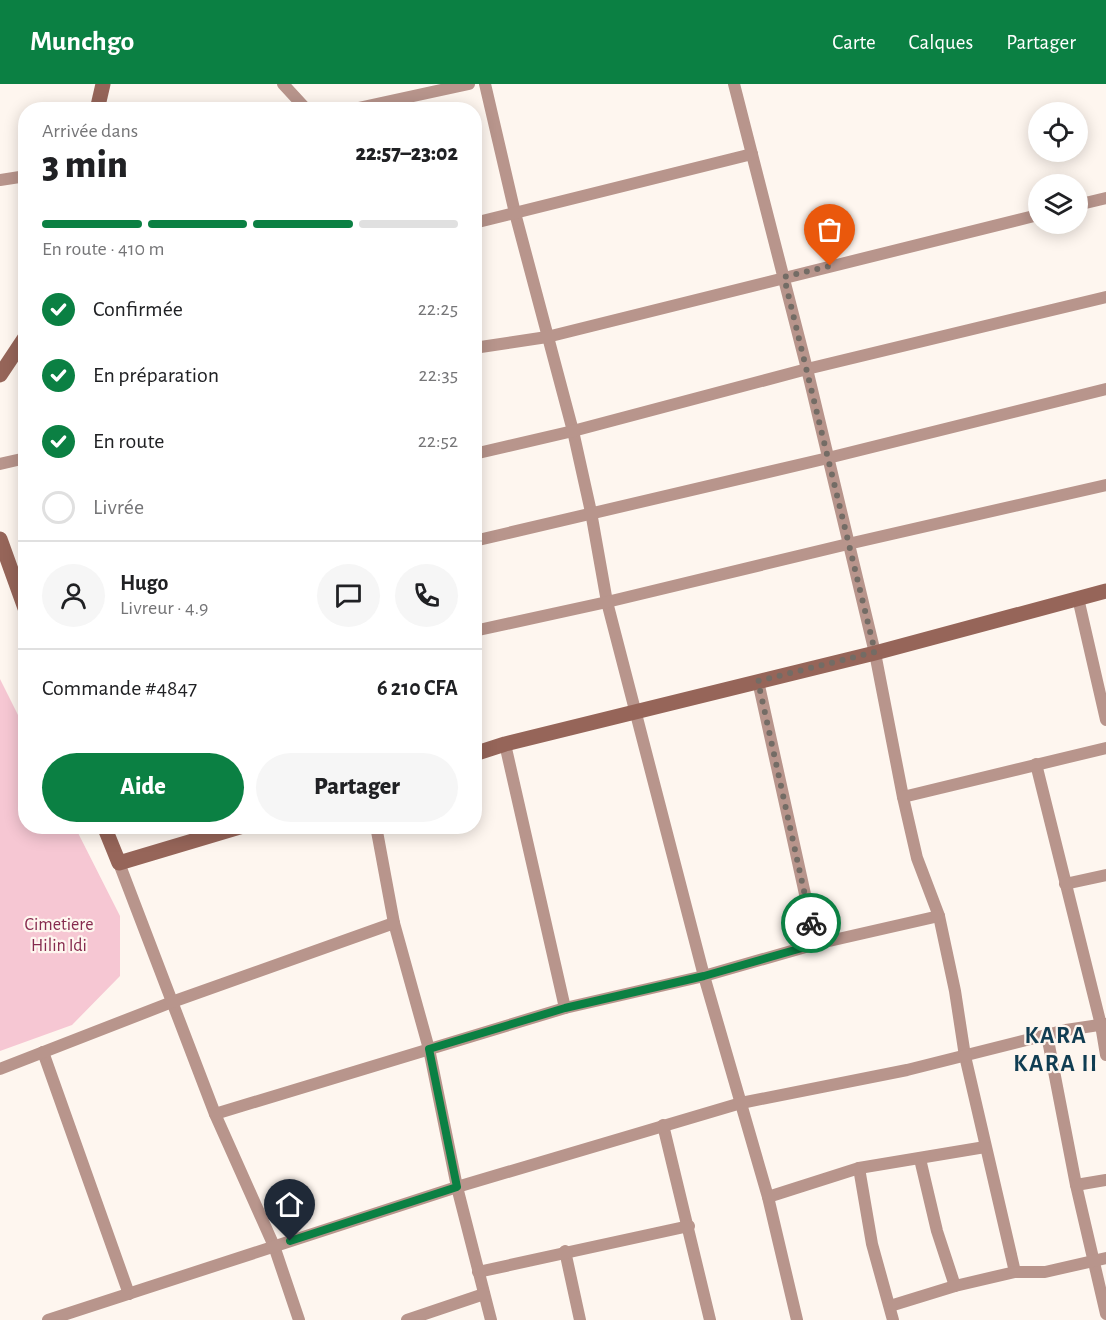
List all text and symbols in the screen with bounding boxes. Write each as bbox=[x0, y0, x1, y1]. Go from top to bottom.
text: Munchgo bbox=[30, 28, 134, 56]
text: Carte bbox=[832, 32, 876, 53]
text: Calques bbox=[909, 32, 973, 53]
text: Partager bbox=[1006, 32, 1076, 53]
map controls bbox=[1028, 102, 1088, 234]
button: locate bbox=[1028, 102, 1088, 162]
text: Arrivée dans bbox=[42, 121, 138, 141]
text: 22:57–23:02 bbox=[355, 142, 458, 164]
text: 3 min bbox=[42, 146, 128, 185]
button: layers bbox=[1028, 174, 1088, 234]
pin bbox=[804, 204, 855, 266]
icon: bag bbox=[813, 213, 846, 246]
text: En route · 410 m bbox=[42, 239, 164, 259]
icon: check bbox=[42, 293, 75, 326]
text: Confirmée bbox=[93, 298, 183, 320]
text: 22:25 bbox=[418, 299, 458, 319]
icon: check bbox=[42, 359, 75, 392]
text: En préparation bbox=[93, 364, 219, 386]
text: 22:35 bbox=[419, 365, 458, 385]
icon: check bbox=[42, 425, 75, 458]
text: En route bbox=[93, 430, 164, 452]
text: 22:52 bbox=[418, 431, 458, 451]
text: Livrée bbox=[93, 496, 144, 518]
button: person bbox=[42, 564, 105, 627]
button: chat bbox=[317, 564, 380, 627]
button: phone bbox=[395, 564, 458, 627]
text: Hugo bbox=[120, 572, 168, 594]
text: Livreur · 4.9 bbox=[120, 598, 209, 618]
text: Commande #4847 bbox=[42, 677, 197, 699]
text: 6 210 CFA bbox=[377, 677, 458, 699]
button: Aide bbox=[42, 753, 244, 822]
button: Partager bbox=[256, 753, 458, 822]
courier bbox=[781, 893, 841, 953]
icon: bike bbox=[795, 907, 828, 940]
park label: Cimetiere Hilin Idi bbox=[25, 916, 93, 955]
district label: KARA KARA II bbox=[1013, 1024, 1099, 1076]
pin bbox=[264, 1179, 315, 1241]
icon: home bbox=[273, 1188, 306, 1221]

